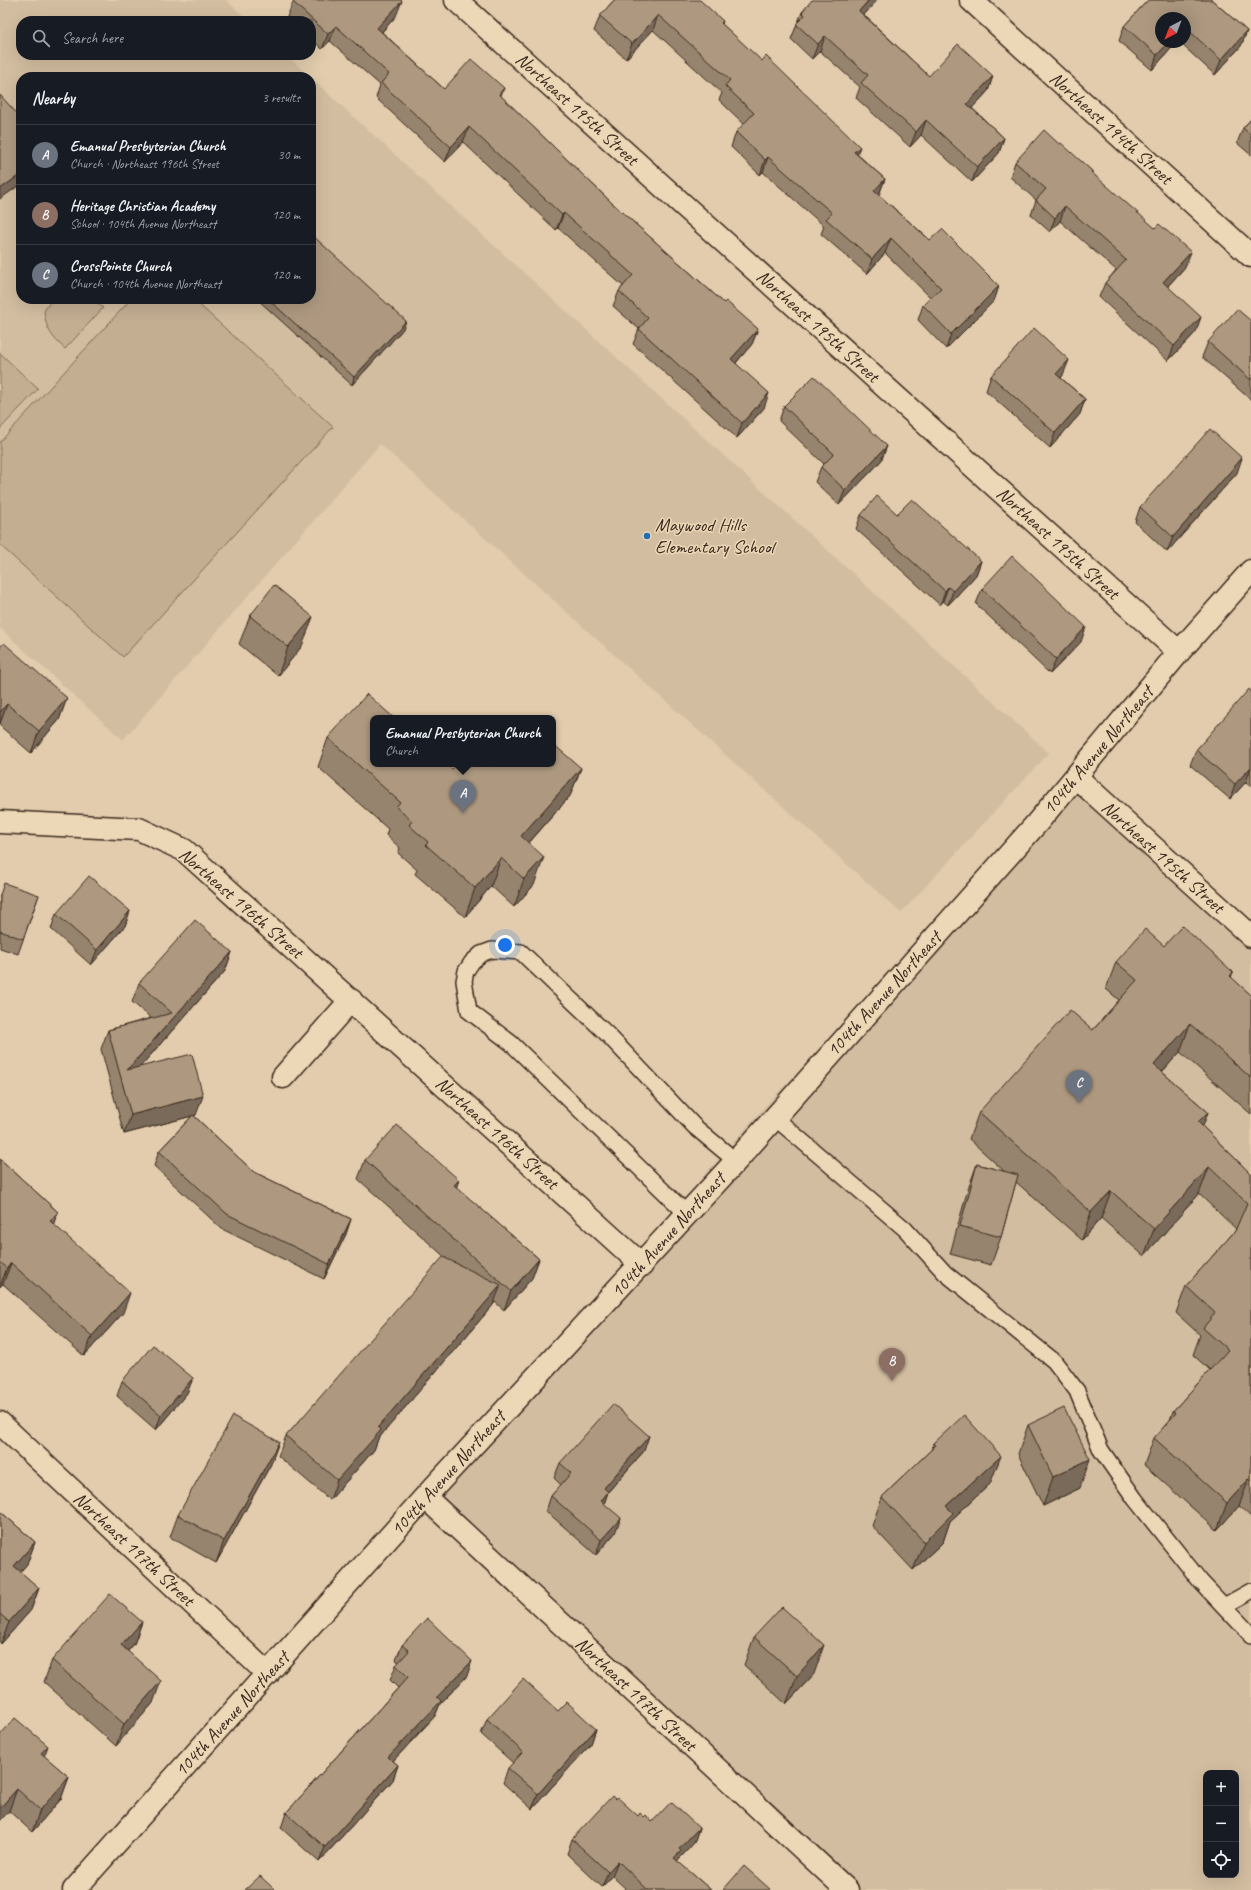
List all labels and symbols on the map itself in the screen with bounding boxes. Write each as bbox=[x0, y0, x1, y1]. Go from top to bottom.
north arrow bbox=[1155, 12, 1191, 48]
street label: Northeast 195th Street bbox=[511, 47, 645, 172]
street label: Northeast 194th Street bbox=[1045, 66, 1179, 191]
street label: Northeast 195th Street bbox=[752, 264, 886, 389]
street label: Northeast 195th Street bbox=[992, 481, 1126, 606]
place label: Maywood Hills Elementary School bbox=[655, 513, 777, 559]
marker: Maywood Hills Elementary School bbox=[642, 531, 652, 541]
street label: 104th Avenue Northeast bbox=[1037, 679, 1160, 819]
pin: A bbox=[450, 780, 476, 813]
street label: Northeast 195th Street bbox=[1097, 795, 1231, 920]
street label: Northeast 196th Street bbox=[174, 842, 310, 965]
street label: 104th Avenue Northeast bbox=[821, 924, 948, 1062]
your location bbox=[495, 935, 515, 955]
pin: C bbox=[1066, 1070, 1092, 1103]
street label: Northeast 196th Street bbox=[431, 1071, 565, 1196]
street label: 104th Avenue Northeast bbox=[605, 1165, 732, 1303]
pin: B bbox=[879, 1348, 905, 1381]
street label: 104th Avenue Northeast bbox=[385, 1403, 512, 1541]
street label: Northeast 197th Street bbox=[68, 1487, 201, 1613]
street label: Northeast 197th Street bbox=[570, 1632, 703, 1758]
street label: 104th Avenue Northeast bbox=[169, 1644, 296, 1782]

